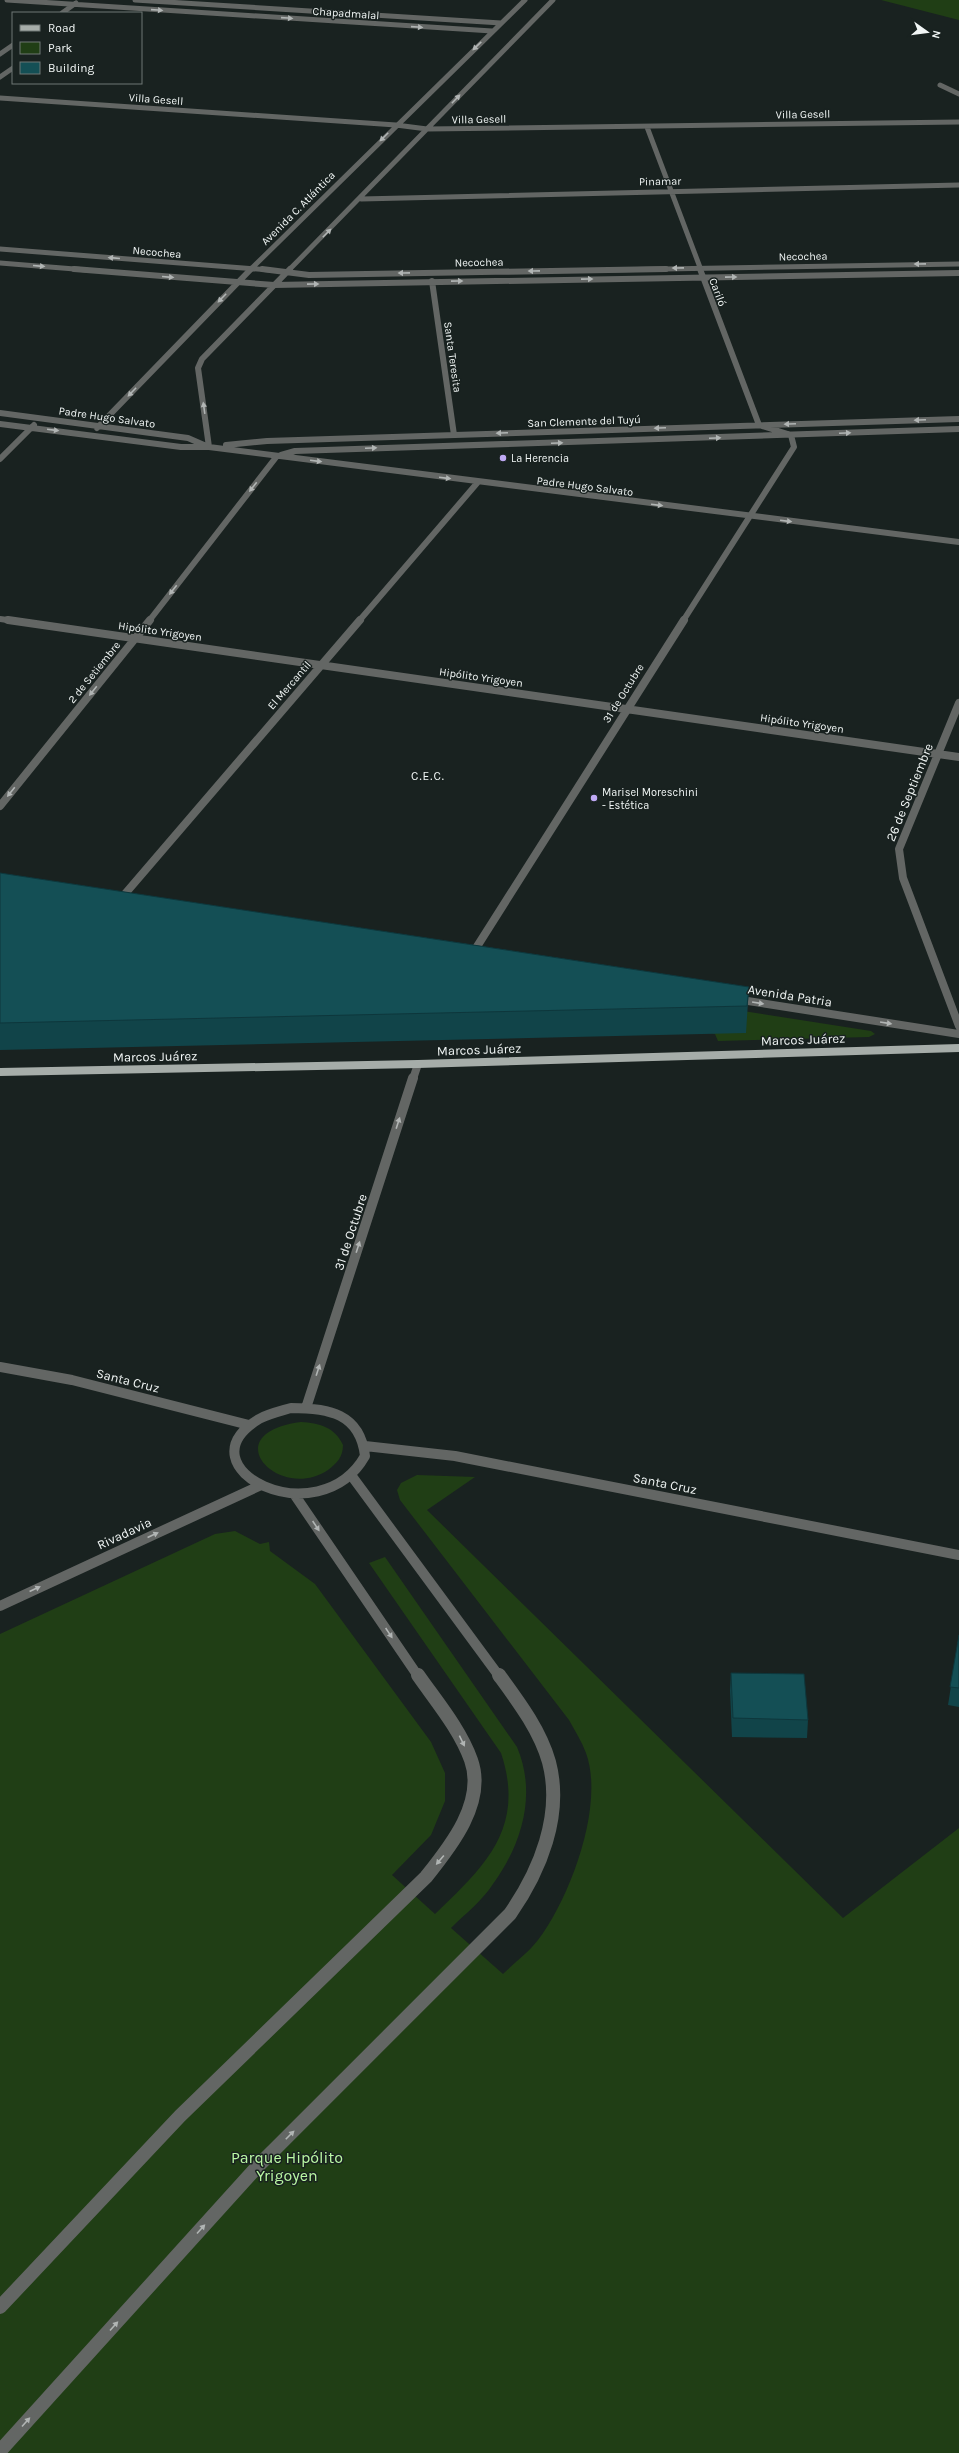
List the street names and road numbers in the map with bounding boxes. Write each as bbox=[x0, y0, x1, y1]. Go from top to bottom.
street label: Chapadmalal bbox=[312, 5, 380, 22]
street label: Villa Gesell bbox=[128, 91, 184, 108]
street label: Villa Gesell bbox=[776, 108, 830, 121]
street label: Villa Gesell bbox=[452, 113, 506, 126]
street label: Avenida C. Atlántica bbox=[259, 169, 338, 248]
street label: Pinamar bbox=[639, 175, 681, 188]
street label: Necochea bbox=[132, 244, 182, 261]
street label: Necochea bbox=[778, 250, 828, 263]
street label: Necochea bbox=[454, 256, 504, 269]
street label: Cariló bbox=[706, 276, 729, 308]
street label: Santa Teresita bbox=[441, 321, 464, 393]
street label: Padre Hugo Salvato bbox=[58, 404, 156, 431]
street label: San Clemente del Tuyú bbox=[527, 413, 641, 430]
street label: Padre Hugo Salvato bbox=[536, 474, 634, 499]
street label: Hipólito Yrigoyen bbox=[117, 619, 203, 644]
street label: 2 de Setiembre bbox=[66, 639, 123, 706]
street label: El Mercantil bbox=[265, 659, 314, 712]
street label: 31 de Octubre bbox=[600, 661, 647, 725]
street label: Hipólito Yrigoyen bbox=[438, 665, 524, 690]
street label: Hipólito Yrigoyen bbox=[759, 711, 845, 736]
street label: 26 de Septiembre bbox=[883, 741, 936, 843]
street label: Avenida Patria bbox=[747, 981, 833, 1010]
street label: Marcos Juárez bbox=[761, 1031, 845, 1048]
street label: Marcos Juárez bbox=[437, 1041, 521, 1058]
street label: Marcos Juárez bbox=[113, 1048, 197, 1065]
street label: 31 de Octubre bbox=[331, 1192, 370, 1272]
street label: Santa Cruz bbox=[95, 1365, 161, 1396]
street label: Santa Cruz bbox=[632, 1470, 698, 1497]
street label: Rivadavia bbox=[95, 1514, 154, 1552]

